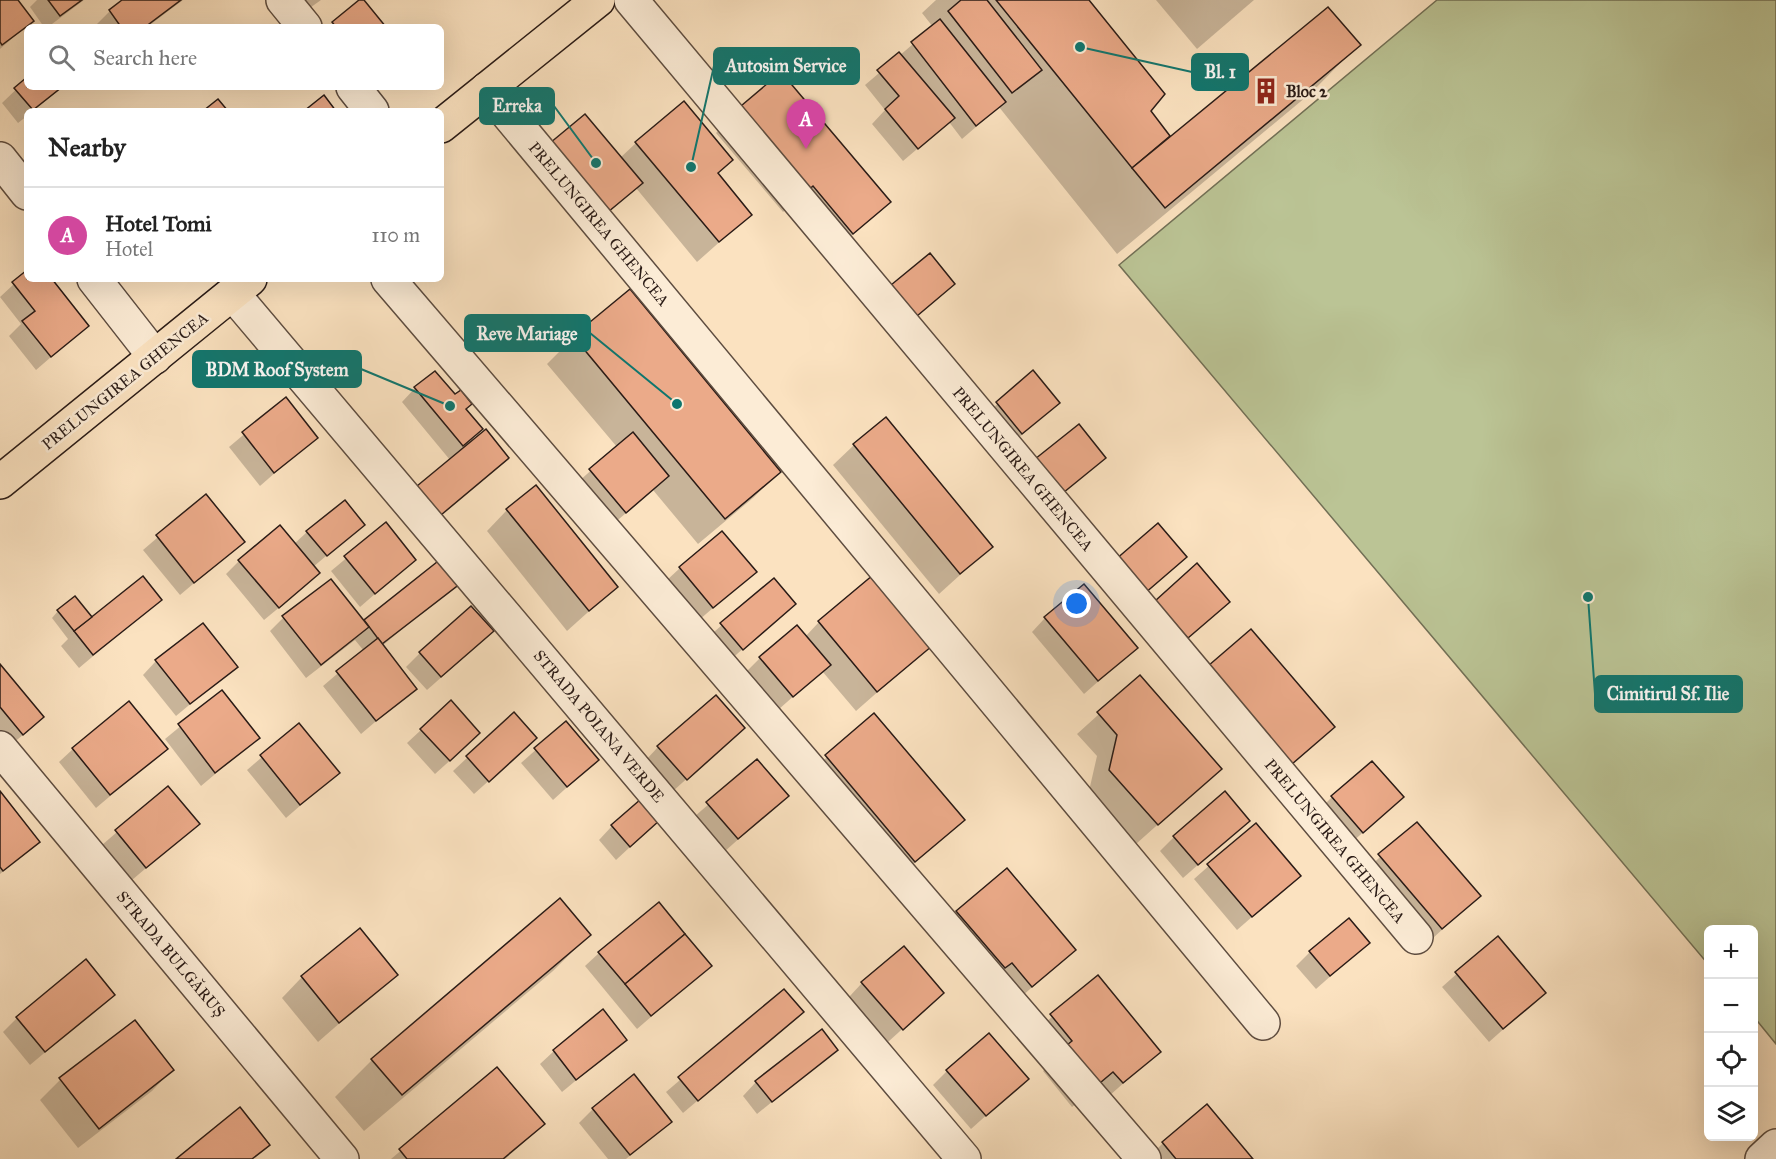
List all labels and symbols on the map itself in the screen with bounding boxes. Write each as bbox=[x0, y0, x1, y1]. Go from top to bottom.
callout: Autosim Service bbox=[714, 48, 859, 84]
callout: Bl. 1 bbox=[1192, 54, 1248, 90]
text: Autosim Service bbox=[724, 55, 847, 77]
text: Bl. 1 bbox=[1204, 61, 1236, 83]
building icon: Bloc 2 bbox=[1251, 76, 1281, 106]
place label: Bloc 2 bbox=[1286, 82, 1328, 101]
callout: Erreka bbox=[480, 88, 554, 124]
text: Erreka bbox=[492, 95, 542, 117]
pin: A bbox=[786, 100, 826, 149]
street label: PRELUNGIREA GHENCEA bbox=[525, 138, 673, 310]
street label: PRELUNGIREA GHENCEA bbox=[38, 308, 212, 454]
callout: Reve Mariage bbox=[465, 315, 590, 351]
text: Reve Mariage bbox=[476, 323, 578, 346]
callout: BDM Roof System bbox=[193, 351, 361, 387]
text: BDM Roof System bbox=[205, 359, 349, 382]
street label: PRELUNGIREA GHENCEA bbox=[949, 383, 1097, 555]
your location bbox=[1062, 589, 1091, 618]
street label: STRADA POIANA VERDE bbox=[530, 646, 668, 806]
callout: Cimitirul Sf. Ilie bbox=[1595, 676, 1742, 712]
text: Cimitirul Sf. Ilie bbox=[1607, 683, 1730, 705]
street label: PRELUNGIREA GHENCEA bbox=[1261, 755, 1409, 927]
street label: STRADA BULGĂRUȘ bbox=[113, 886, 230, 1021]

